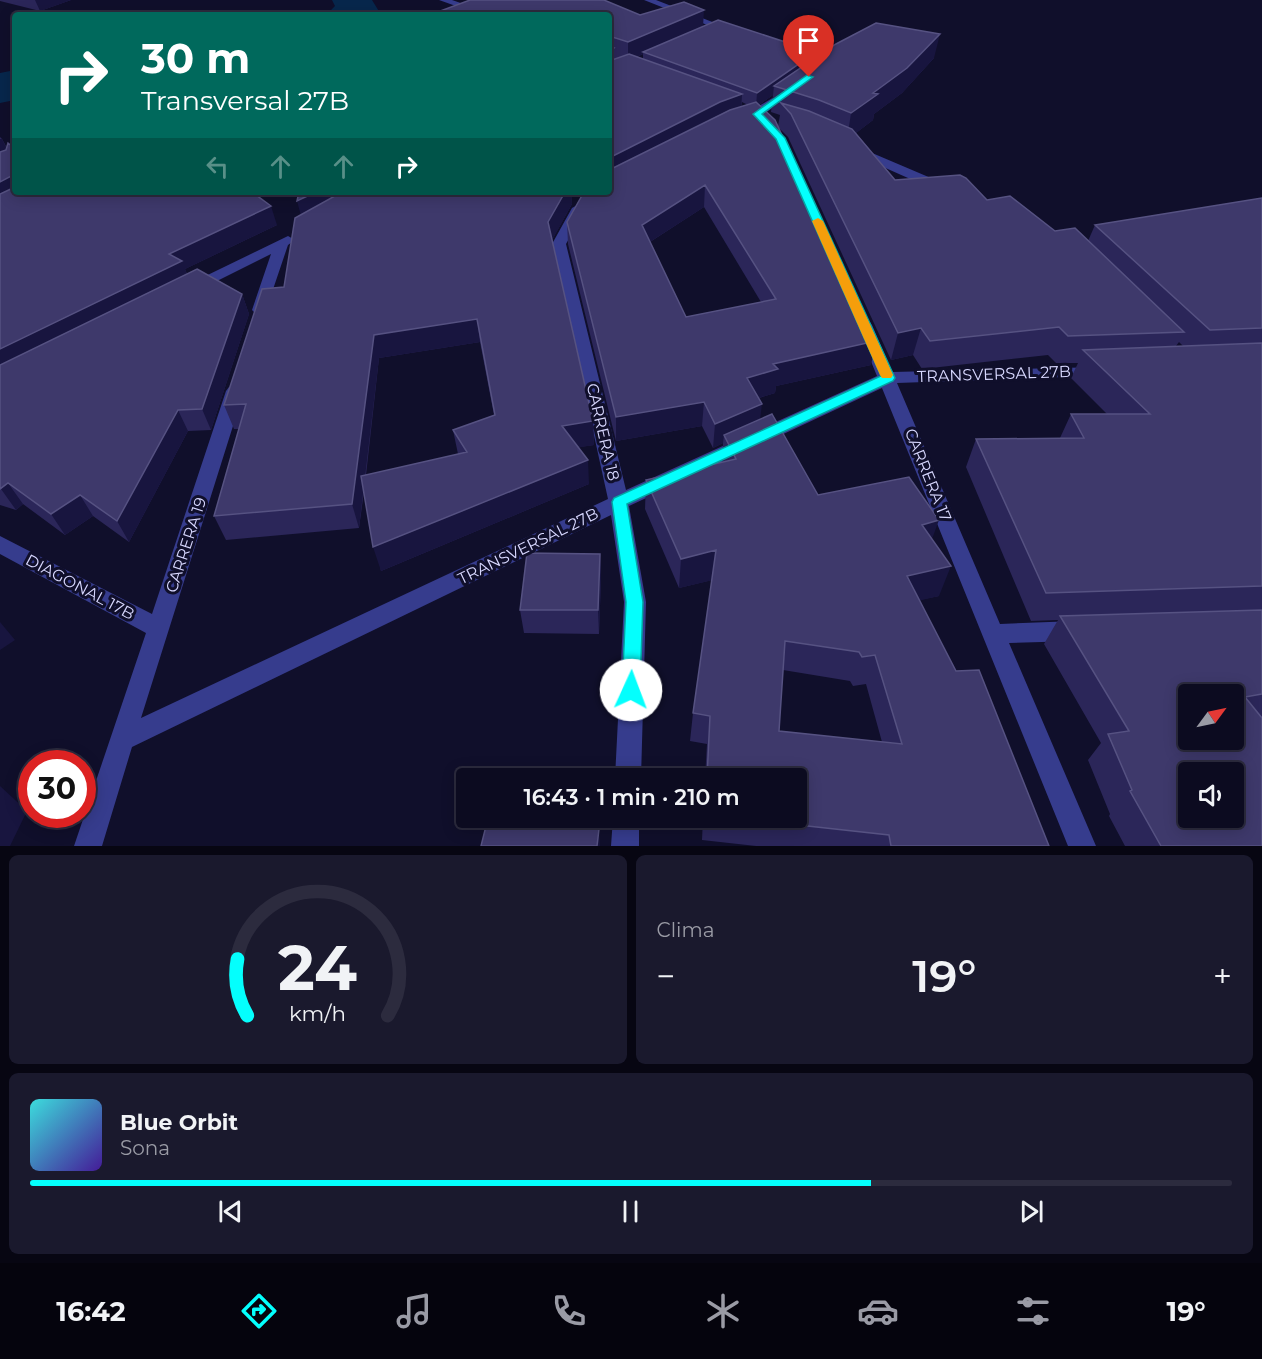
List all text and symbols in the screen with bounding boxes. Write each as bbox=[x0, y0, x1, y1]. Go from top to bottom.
pin bbox=[783, 15, 834, 77]
icon: arrive bbox=[792, 24, 825, 57]
text: 30 m bbox=[141, 32, 250, 84]
icon: right bbox=[42, 36, 120, 114]
text: Transversal 27B bbox=[141, 84, 349, 117]
icon: left bbox=[201, 150, 234, 183]
icon: ahead bbox=[264, 150, 297, 183]
icon: ahead bbox=[327, 150, 360, 183]
icon: right bbox=[390, 150, 423, 183]
street label: TRANSVERSAL 27B bbox=[917, 362, 1071, 386]
street label: CARRERA 18 bbox=[583, 381, 623, 483]
street label: CARRERA 17 bbox=[901, 426, 955, 524]
street label: CARRERA 19 bbox=[162, 495, 210, 595]
street label: TRANSVERSAL 27B bbox=[455, 504, 601, 588]
street label: DIAGONAL 17B bbox=[22, 550, 138, 624]
position arrow bbox=[599, 658, 663, 722]
north arrow bbox=[1178, 684, 1244, 750]
map controls bbox=[1178, 684, 1244, 828]
speed limit sign: 30 bbox=[18, 750, 96, 828]
button: sound bbox=[1178, 762, 1244, 828]
text: 16:43 · 1 min · 210 m bbox=[523, 784, 740, 811]
text: Clima bbox=[657, 918, 714, 942]
text: 24 bbox=[278, 930, 357, 1006]
text: 19° bbox=[912, 948, 976, 1003]
text: − bbox=[657, 956, 675, 996]
text: + bbox=[1213, 956, 1232, 996]
text: km/h bbox=[289, 1001, 346, 1027]
text: Blue Orbit bbox=[120, 1109, 238, 1136]
text: Sona bbox=[120, 1136, 170, 1160]
icon: previous bbox=[214, 1195, 247, 1228]
icon: pause bbox=[614, 1195, 647, 1228]
icon: next bbox=[1015, 1195, 1048, 1228]
icon: directions bbox=[238, 1290, 280, 1332]
icon: music bbox=[393, 1290, 435, 1332]
icon: phone bbox=[548, 1290, 590, 1332]
icon: climate bbox=[702, 1290, 744, 1332]
icon: car bbox=[857, 1290, 899, 1332]
icon: filters bbox=[1012, 1290, 1054, 1332]
text: 16:42 bbox=[56, 1295, 126, 1328]
text: 19° bbox=[1167, 1295, 1206, 1328]

